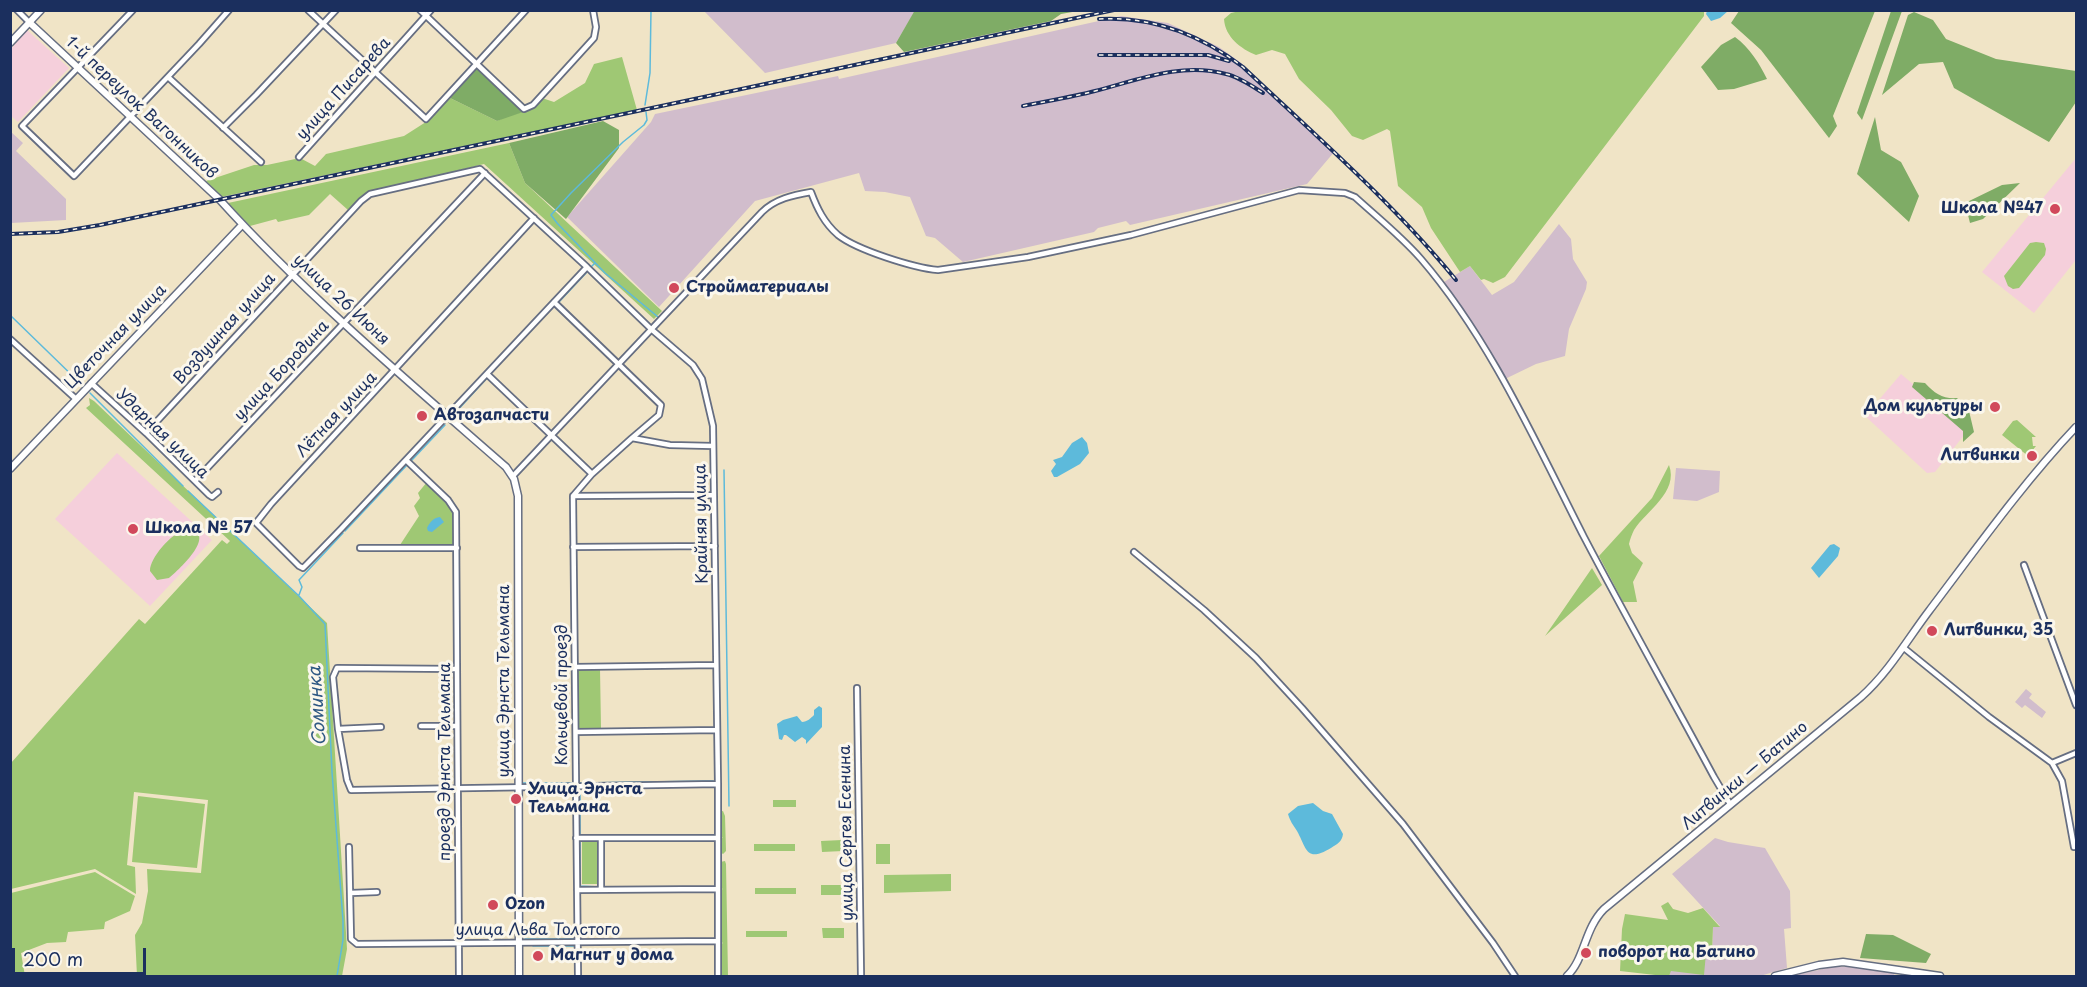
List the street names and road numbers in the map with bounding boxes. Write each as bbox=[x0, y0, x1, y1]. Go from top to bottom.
street label: 1-й переулок Вагонников bbox=[61, 33, 221, 183]
street label: улица Писарева bbox=[293, 34, 395, 144]
street label: улица 26 Июня bbox=[289, 250, 393, 350]
street label: Воздушная улица bbox=[170, 270, 280, 388]
street label: Цветочная улица bbox=[61, 281, 171, 393]
street label: улица Бородина bbox=[231, 317, 333, 425]
street label: Лётная улица bbox=[293, 368, 381, 462]
street label: Ударная улица bbox=[112, 385, 212, 483]
street label: Крайняя улица bbox=[691, 464, 713, 584]
street label: улица Эрнста Тельмана bbox=[495, 585, 515, 777]
street label: Кольцевой проезд bbox=[553, 624, 573, 766]
street label: проезд Эрнста Тельмана bbox=[436, 663, 456, 861]
street label: Литвинки — Батино bbox=[1678, 718, 1812, 834]
street label: улица Сергея Есенина bbox=[836, 745, 858, 921]
street label: улица Льва Толстого bbox=[456, 921, 620, 941]

